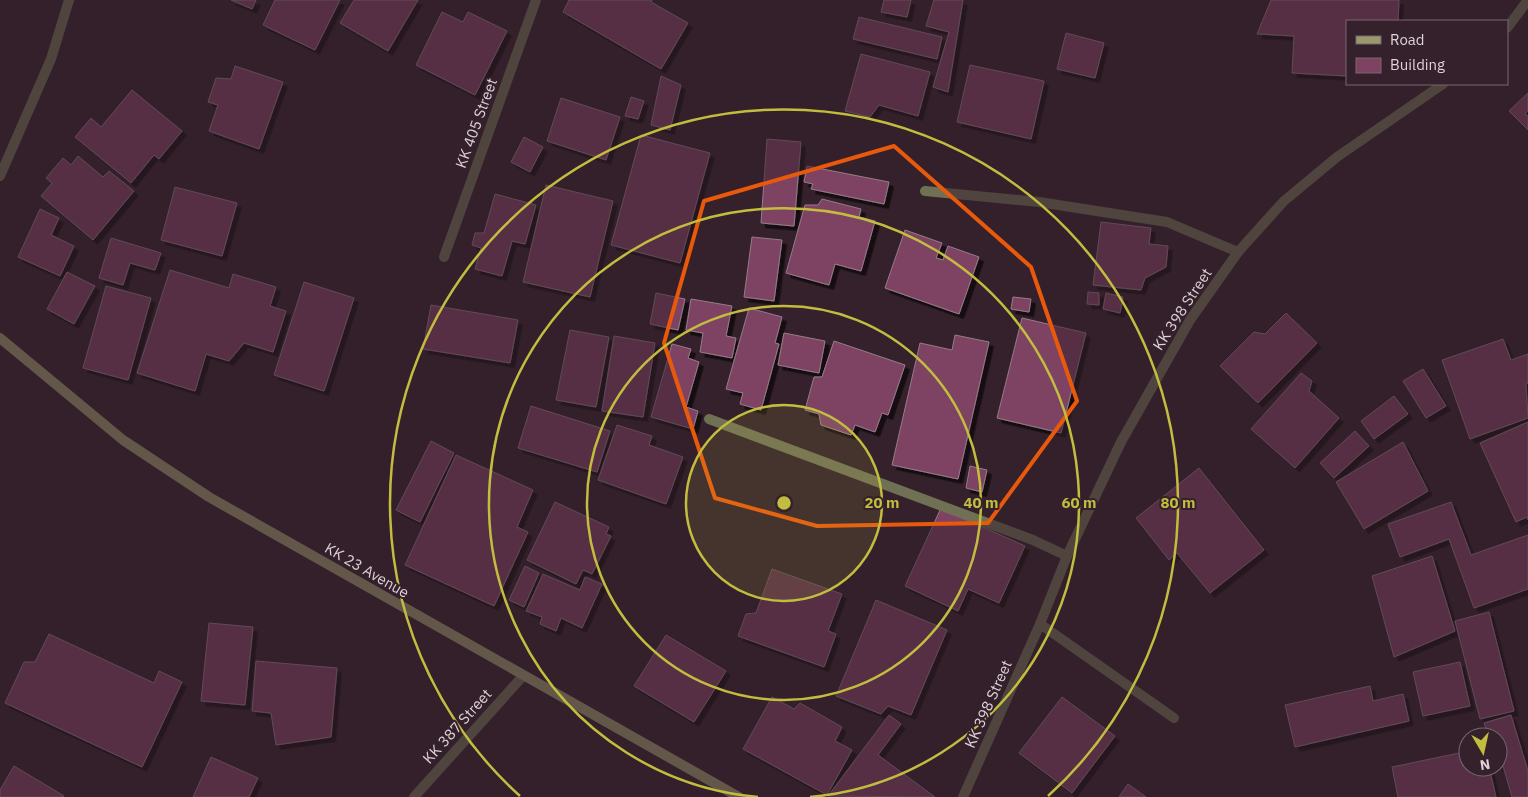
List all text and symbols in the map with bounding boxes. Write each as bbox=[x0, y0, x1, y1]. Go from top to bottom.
legend bbox=[1346, 20, 1508, 85]
text: Road bbox=[1390, 30, 1425, 49]
text: Building bbox=[1390, 55, 1445, 74]
street label: KK 405 Street bbox=[451, 75, 501, 171]
street label: KK 398 Street bbox=[1148, 264, 1216, 354]
text: 20 m bbox=[865, 493, 899, 512]
text: 40 m bbox=[964, 493, 998, 512]
text: 60 m bbox=[1062, 493, 1096, 512]
text: 80 m bbox=[1161, 493, 1195, 512]
centre of rings bbox=[775, 494, 793, 512]
street label: KK 23 Avenue bbox=[321, 538, 413, 602]
street label: KK 398 Street bbox=[960, 657, 1016, 751]
street label: KK 387 Street bbox=[418, 685, 496, 767]
north arrow bbox=[1458, 727, 1508, 777]
text: N bbox=[1479, 755, 1491, 775]

